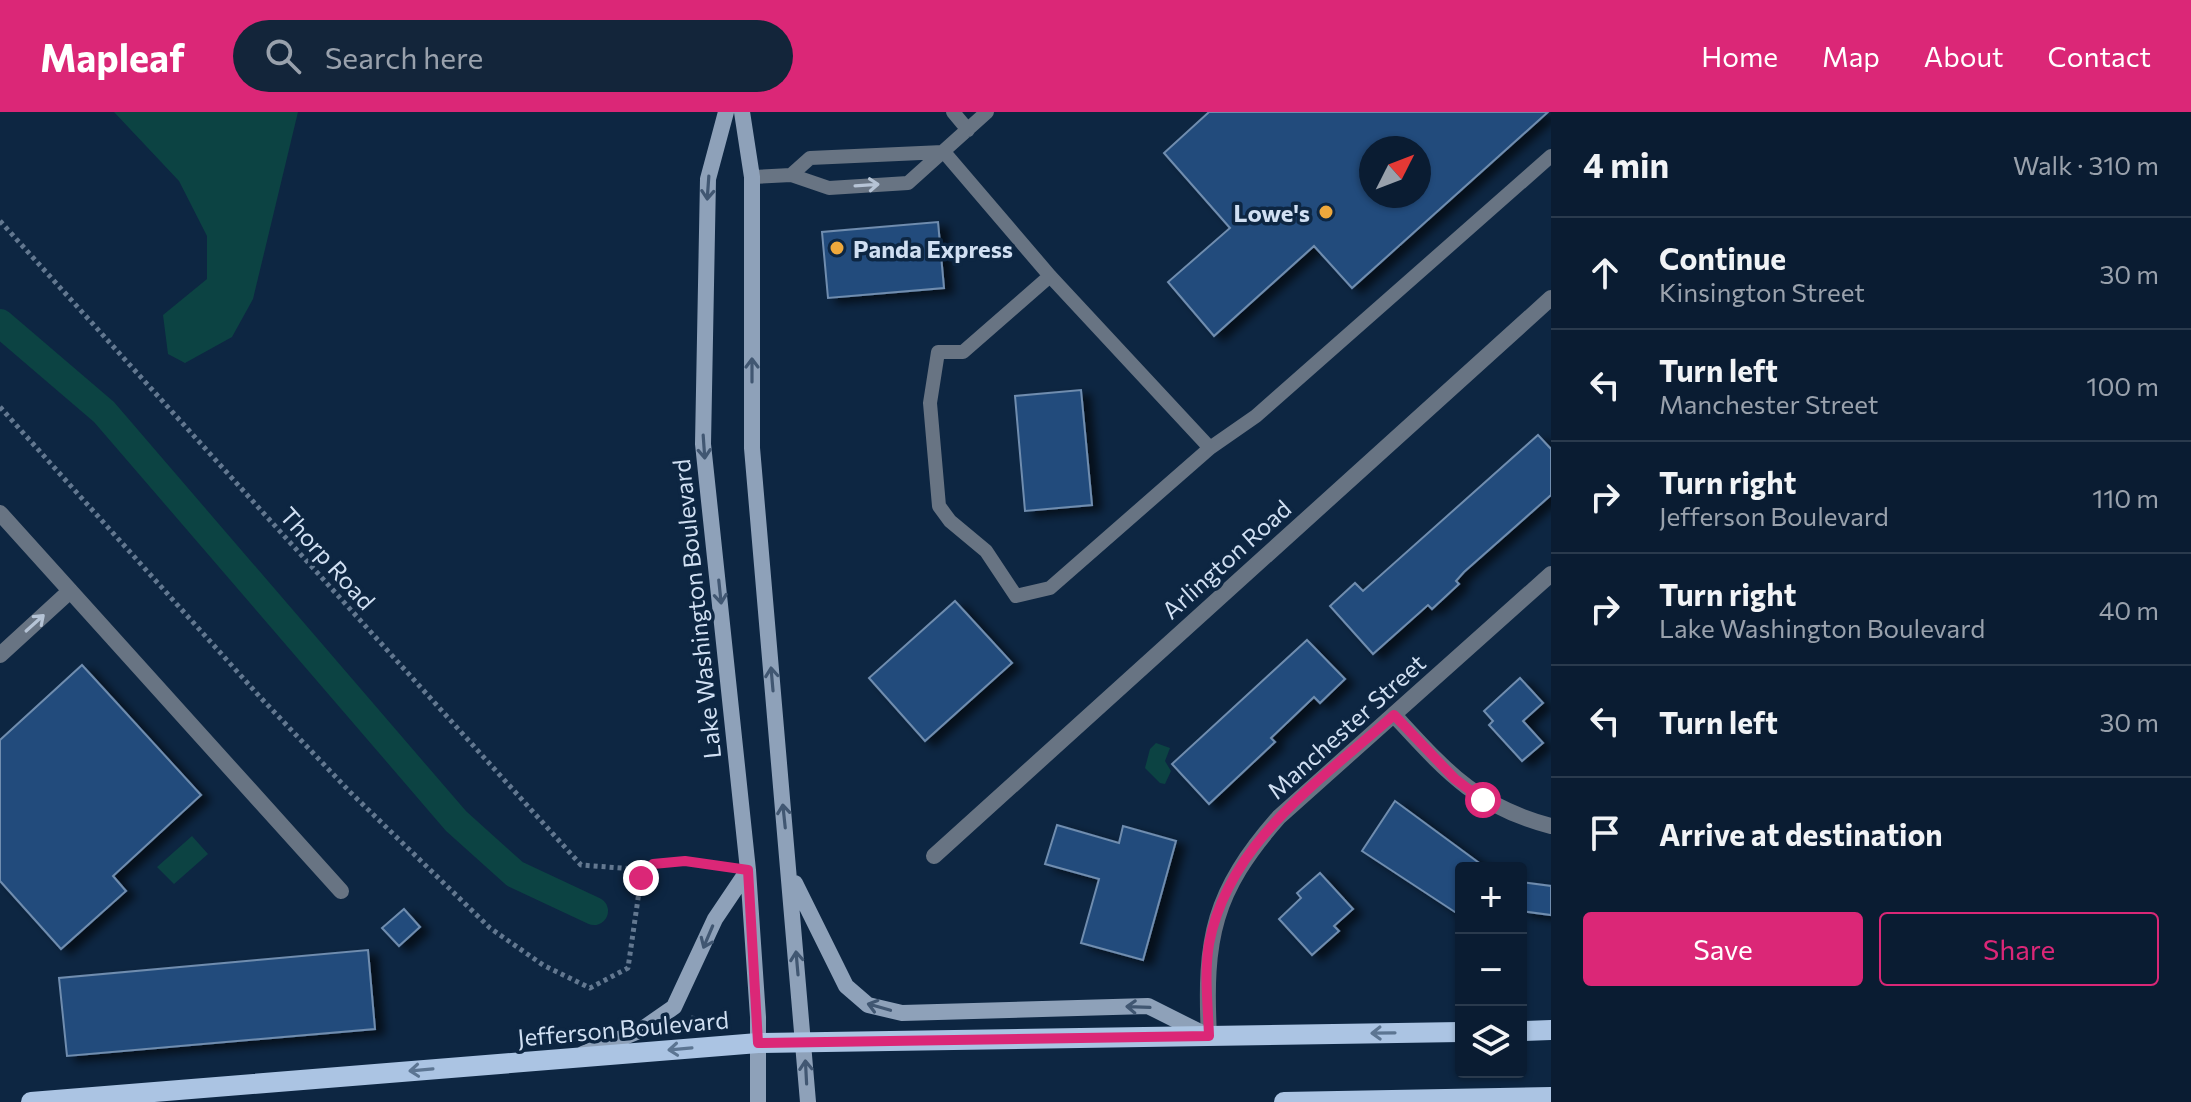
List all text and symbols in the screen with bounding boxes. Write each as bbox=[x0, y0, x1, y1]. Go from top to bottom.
search box bbox=[233, 20, 793, 92]
text: Mapleaf bbox=[40, 33, 185, 80]
icon: search bbox=[261, 34, 305, 78]
text: Search here bbox=[325, 38, 483, 75]
text: Home bbox=[1701, 39, 1778, 73]
text: Map bbox=[1822, 39, 1880, 73]
text: About bbox=[1924, 39, 2004, 73]
text: Contact bbox=[2048, 39, 2151, 73]
north arrow bbox=[1359, 136, 1431, 208]
text: 4 min bbox=[1583, 143, 1669, 185]
text: Walk · 310 m bbox=[2013, 149, 2159, 180]
one-way arrow bbox=[700, 174, 715, 201]
one-way arrow bbox=[853, 177, 880, 192]
place label: Lowe's bbox=[1234, 198, 1310, 227]
marker: Lowe's bbox=[1317, 203, 1335, 221]
place label: Panda Express bbox=[853, 234, 1013, 263]
marker: Panda Express bbox=[828, 239, 846, 257]
text: Continue bbox=[1659, 239, 1786, 276]
icon: ahead bbox=[1583, 251, 1627, 295]
text: 30 m bbox=[2100, 258, 2159, 289]
text: Kinsington Street bbox=[1659, 276, 1865, 307]
text: Turn left bbox=[1659, 351, 1778, 388]
one-way arrow bbox=[744, 357, 760, 384]
icon: left bbox=[1583, 363, 1627, 407]
text: 100 m bbox=[2086, 370, 2159, 401]
text: Manchester Street bbox=[1659, 388, 1878, 419]
one-way arrow bbox=[697, 434, 712, 460]
street label: Lake Washington Boulevard bbox=[666, 458, 726, 760]
text: Turn right bbox=[1659, 463, 1796, 500]
icon: right bbox=[1583, 475, 1627, 519]
text: 110 m bbox=[2092, 482, 2159, 513]
street label: Arlington Road bbox=[1156, 493, 1296, 625]
text: Jefferson Boulevard bbox=[1659, 500, 1889, 531]
street label: Thorp Road bbox=[274, 501, 382, 615]
text: Turn right bbox=[1659, 575, 1796, 612]
one-way arrow bbox=[712, 578, 727, 605]
icon: right bbox=[1583, 587, 1627, 631]
text: 40 m bbox=[2099, 594, 2159, 625]
text: Lake Washington Boulevard bbox=[1659, 612, 1985, 643]
one-way arrow bbox=[25, 615, 45, 633]
street label: Manchester Street bbox=[1261, 647, 1431, 805]
one-way arrow bbox=[764, 666, 779, 693]
icon: left bbox=[1583, 699, 1627, 743]
text: Turn left bbox=[1659, 703, 1778, 740]
text: 30 m bbox=[2100, 706, 2159, 737]
route start bbox=[1465, 782, 1501, 818]
one-way arrow bbox=[777, 803, 792, 830]
icon: arrive bbox=[1583, 811, 1627, 855]
text: Arrive at destination bbox=[1659, 815, 1943, 852]
route end bbox=[623, 860, 659, 896]
map controls bbox=[1455, 862, 1527, 1078]
button: + bbox=[1455, 862, 1527, 934]
button: Save bbox=[1583, 912, 1863, 986]
button: Share bbox=[1879, 912, 2159, 986]
one-way arrow bbox=[699, 924, 714, 949]
button: − bbox=[1455, 934, 1527, 1006]
one-way arrow bbox=[789, 950, 804, 977]
one-way arrow bbox=[867, 999, 893, 1014]
one-way arrow bbox=[1126, 999, 1152, 1014]
street label: Jefferson Boulevard bbox=[516, 1004, 730, 1052]
button: layers bbox=[1455, 1006, 1527, 1078]
one-way arrow bbox=[1370, 1025, 1397, 1041]
one-way arrow bbox=[667, 1042, 694, 1057]
one-way arrow bbox=[798, 1059, 813, 1086]
one-way arrow bbox=[408, 1063, 435, 1078]

